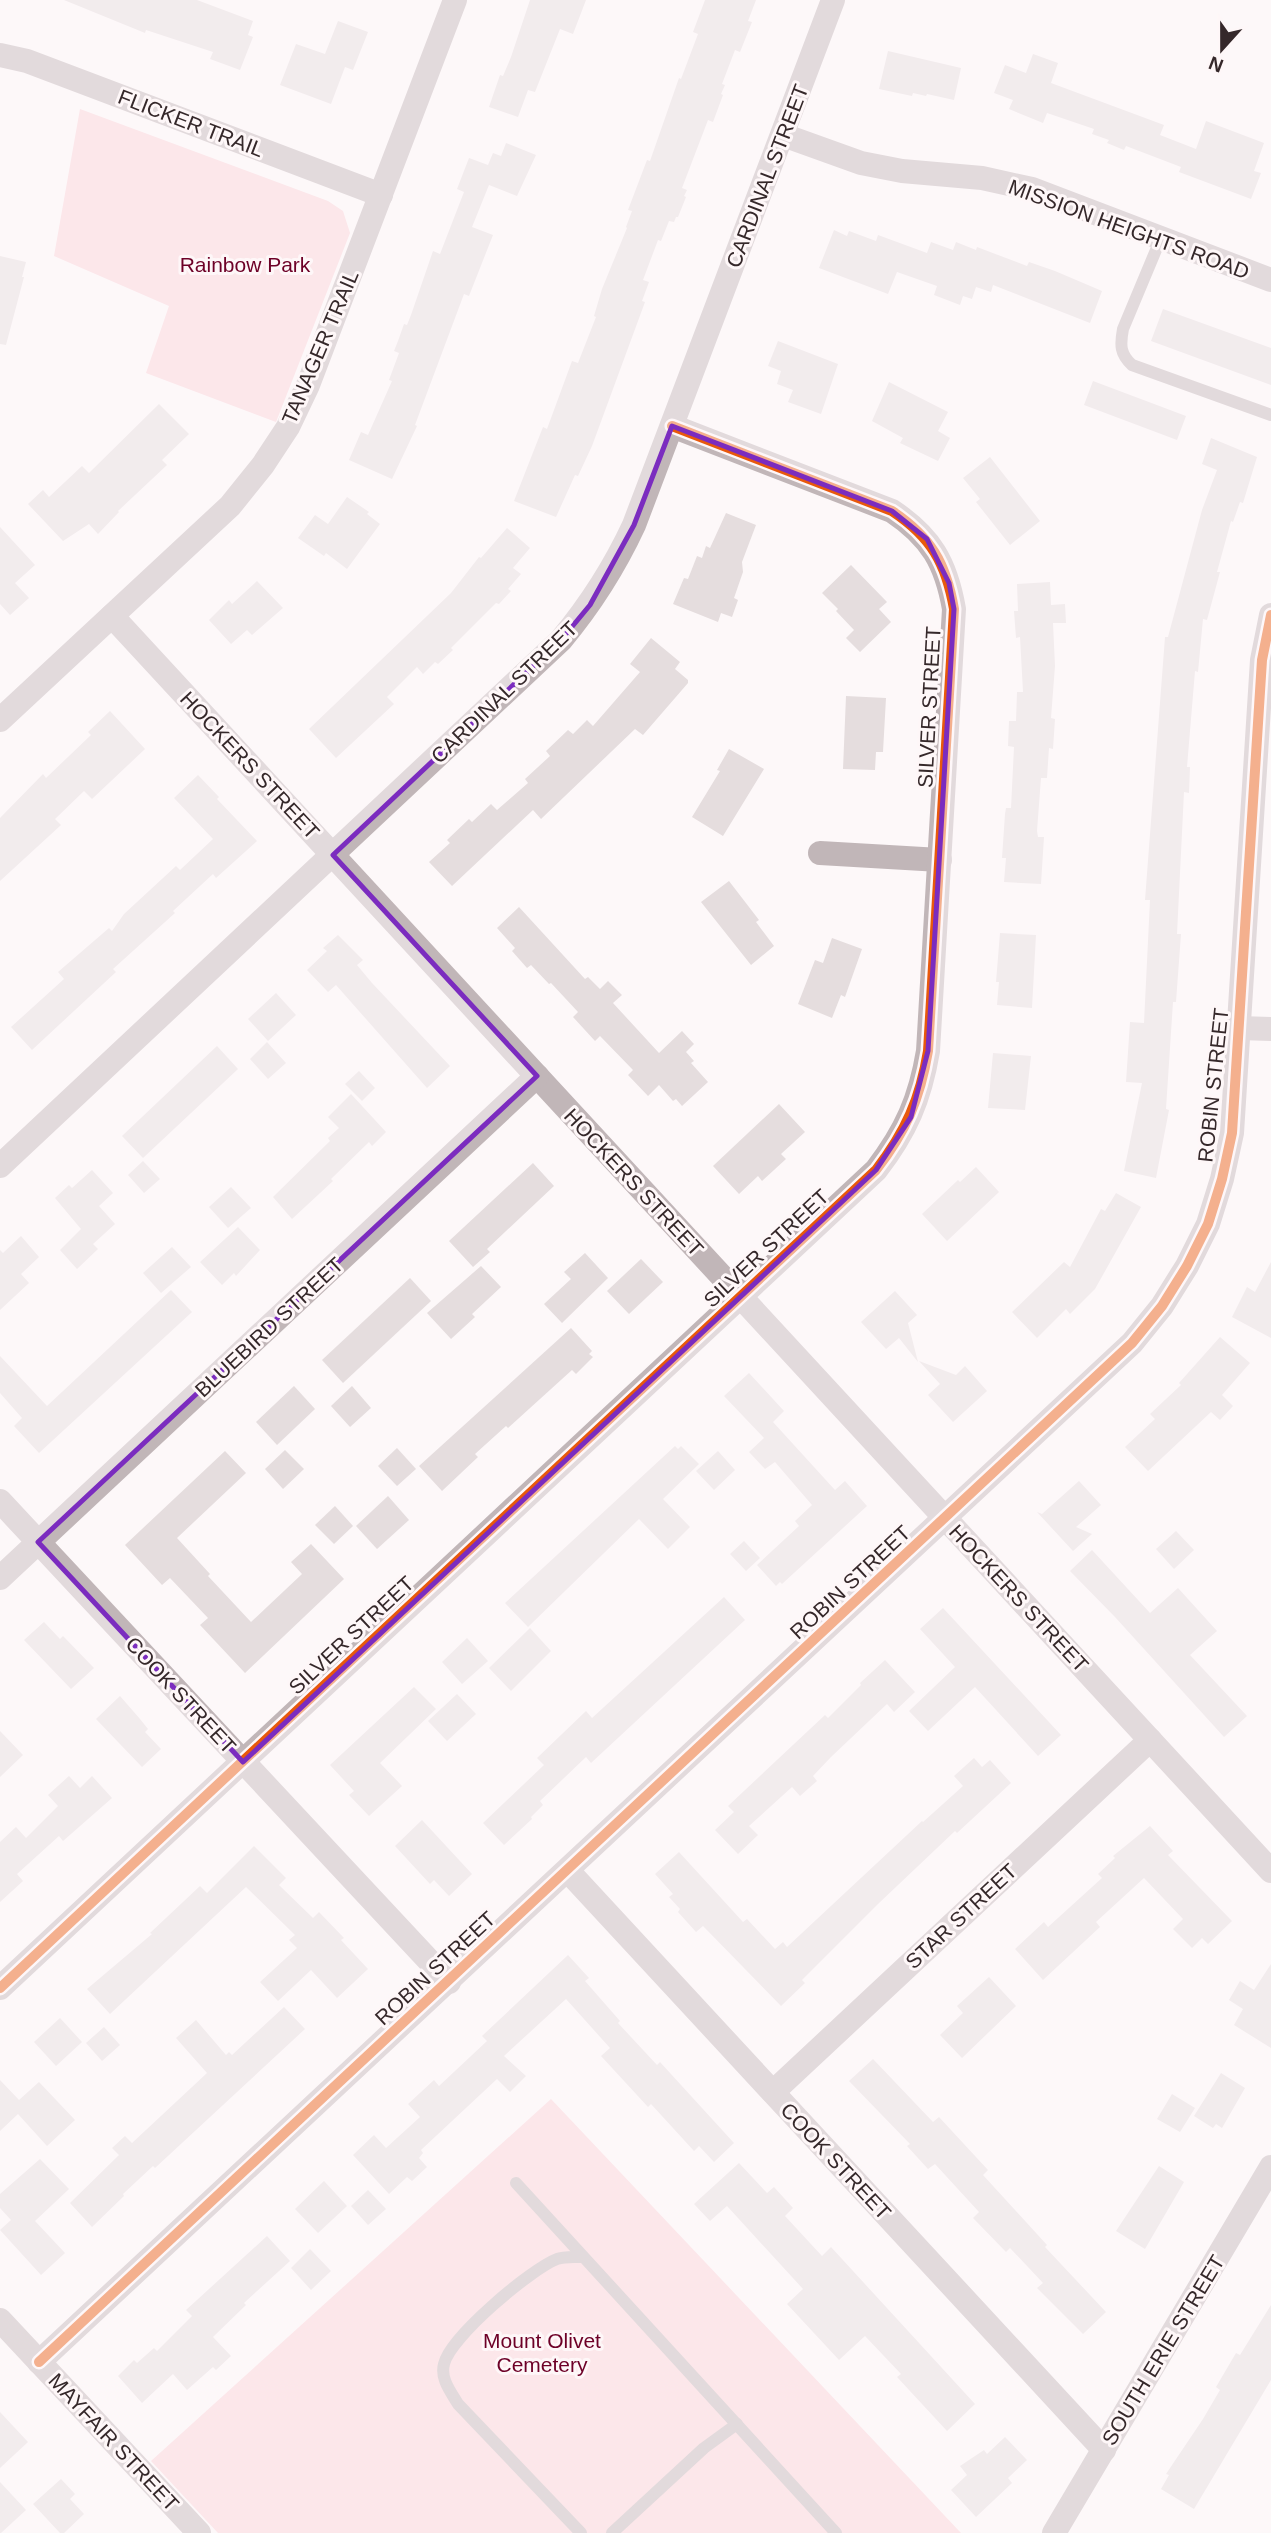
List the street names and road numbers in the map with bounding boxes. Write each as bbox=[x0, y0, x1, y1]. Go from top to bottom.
street label: CARDINAL STREET bbox=[721, 81, 813, 271]
street label: FLICKER TRAIL bbox=[115, 85, 267, 161]
street label: MISSION HEIGHTS ROAD bbox=[1006, 175, 1252, 283]
street label: TANAGER TRAIL bbox=[277, 267, 363, 427]
street label: CARDINAL STREET bbox=[426, 616, 582, 768]
street label: SILVER STREET bbox=[913, 625, 945, 788]
street label: HOCKERS STREET bbox=[176, 687, 324, 843]
street label: ROBIN STREET bbox=[1193, 1006, 1233, 1163]
street label: HOCKERS STREET bbox=[560, 1104, 708, 1260]
street label: SILVER STREET bbox=[699, 1184, 833, 1312]
street label: BLUEBIRD STREET bbox=[190, 1252, 348, 1401]
street label: HOCKERS STREET bbox=[945, 1520, 1093, 1676]
street label: ROBIN STREET bbox=[785, 1521, 915, 1643]
street label: SILVER STREET bbox=[284, 1571, 418, 1699]
street label: COOK STREET bbox=[121, 1632, 241, 1758]
street label: STAR STREET bbox=[901, 1859, 1021, 1973]
street label: ROBIN STREET bbox=[370, 1907, 500, 2029]
street label: COOK STREET bbox=[776, 2098, 896, 2224]
street label: SOUTH ERIE STREET bbox=[1097, 2251, 1229, 2449]
street label: MAYFAIR STREET bbox=[44, 2369, 184, 2516]

